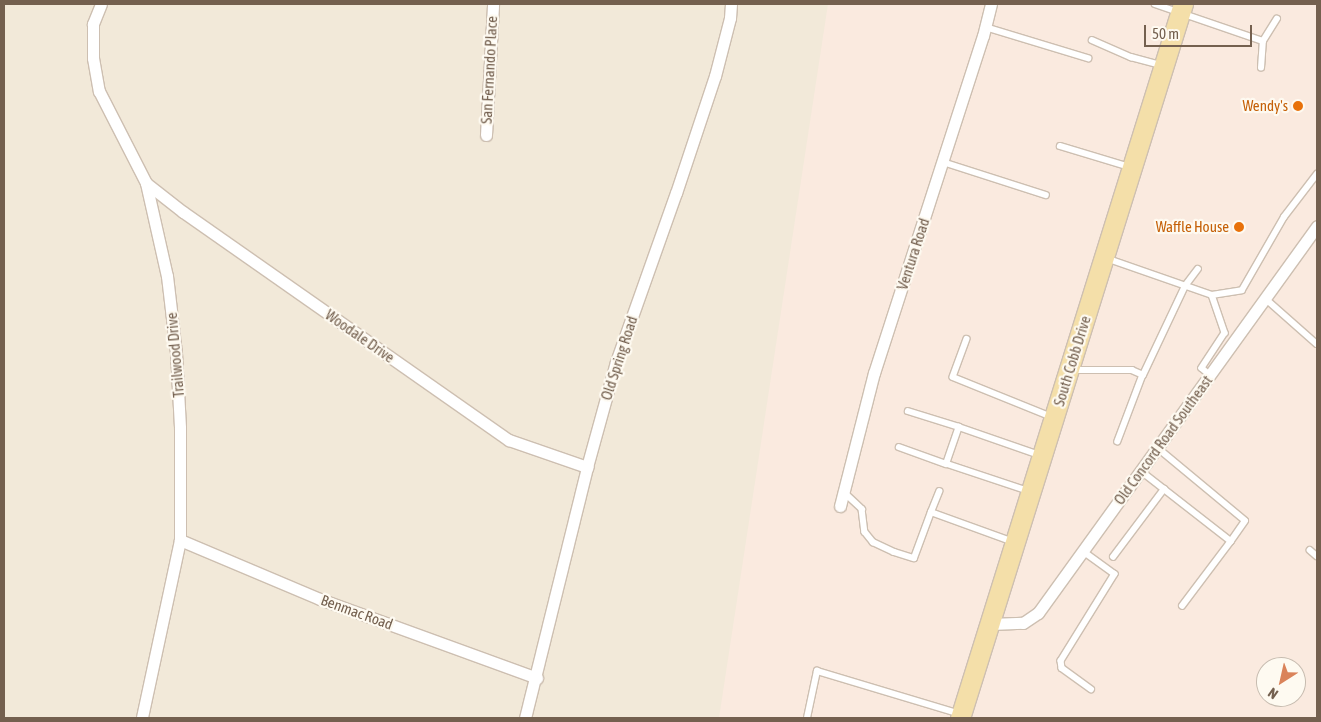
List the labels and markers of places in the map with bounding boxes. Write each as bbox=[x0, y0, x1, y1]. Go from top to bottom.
place label: Wendy's bbox=[1242, 97, 1288, 115]
marker: Wendy's bbox=[1292, 100, 1304, 112]
place label: Waffle House bbox=[1156, 218, 1229, 236]
marker: Waffle House bbox=[1233, 221, 1245, 233]

